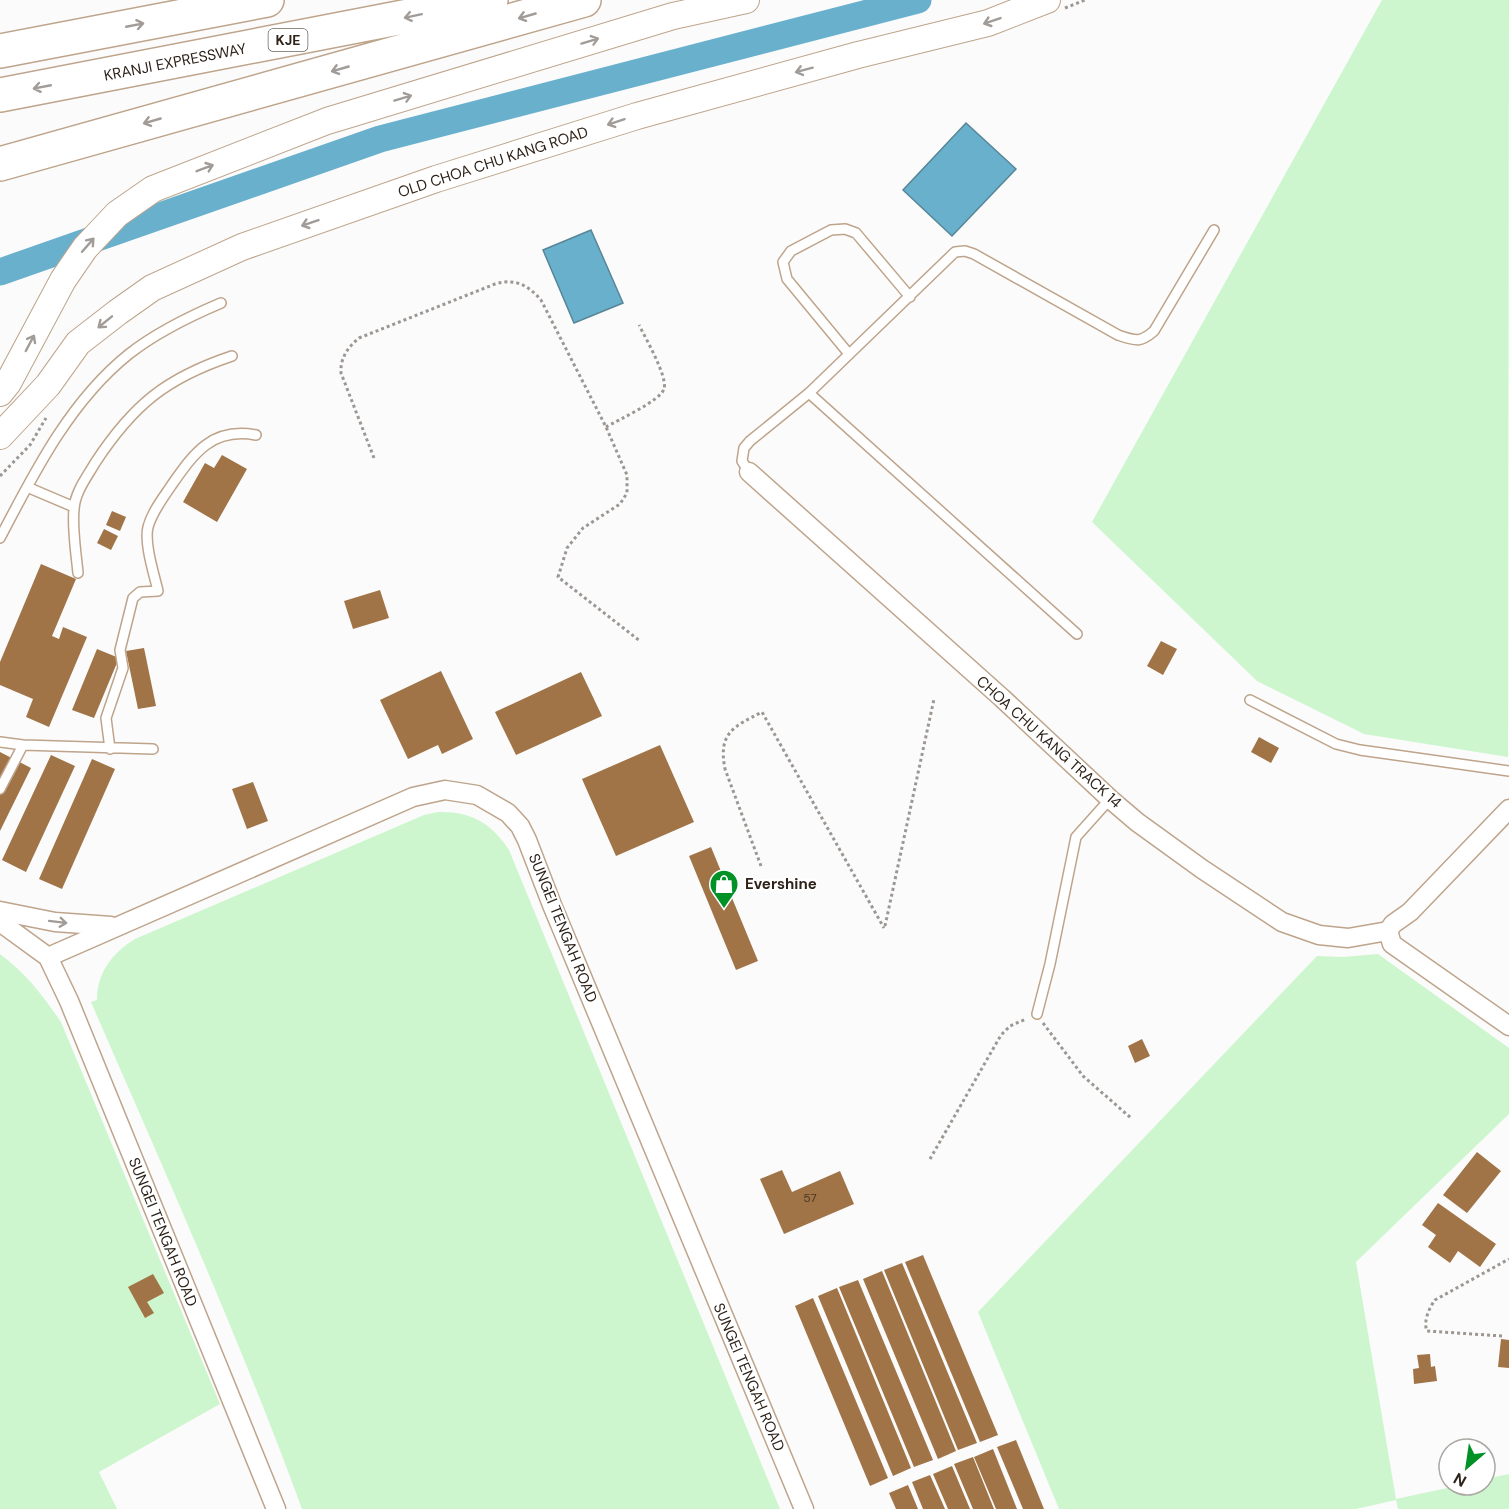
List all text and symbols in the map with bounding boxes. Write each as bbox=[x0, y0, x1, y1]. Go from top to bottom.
one-way arrow bbox=[404, 11, 424, 22]
one-way arrow bbox=[518, 11, 537, 22]
one-way arrow bbox=[983, 16, 1002, 27]
one-way arrow bbox=[125, 19, 144, 30]
road number: KJE bbox=[268, 29, 308, 51]
one-way arrow bbox=[580, 35, 599, 46]
street label: KRANJI EXPRESSWAY bbox=[102, 38, 248, 86]
one-way arrow bbox=[331, 63, 350, 75]
one-way arrow bbox=[795, 65, 814, 76]
one-way arrow bbox=[33, 82, 53, 93]
one-way arrow bbox=[393, 92, 412, 103]
one-way arrow bbox=[143, 116, 162, 127]
one-way arrow bbox=[607, 117, 626, 128]
street label: OLD CHOA CHU KANG ROAD bbox=[395, 122, 591, 202]
one-way arrow bbox=[196, 162, 214, 173]
one-way arrow bbox=[301, 219, 320, 230]
one-way arrow bbox=[81, 238, 95, 253]
one-way arrow bbox=[97, 315, 113, 328]
one-way arrow bbox=[24, 334, 36, 352]
street label: CHOA CHU KANG TRACK 14 bbox=[972, 671, 1126, 813]
street label: SUNGEI TENGAH ROAD bbox=[524, 851, 602, 1005]
shop icon: Evershine bbox=[708, 868, 740, 910]
place label: Evershine bbox=[745, 874, 817, 894]
one-way arrow bbox=[47, 916, 67, 927]
street label: SUNGEI TENGAH ROAD bbox=[124, 1155, 202, 1309]
house number: 57 bbox=[803, 1190, 817, 1206]
street label: SUNGEI TENGAH ROAD bbox=[709, 1300, 789, 1454]
north arrow bbox=[1437, 1437, 1497, 1497]
text: N bbox=[1450, 1468, 1470, 1492]

